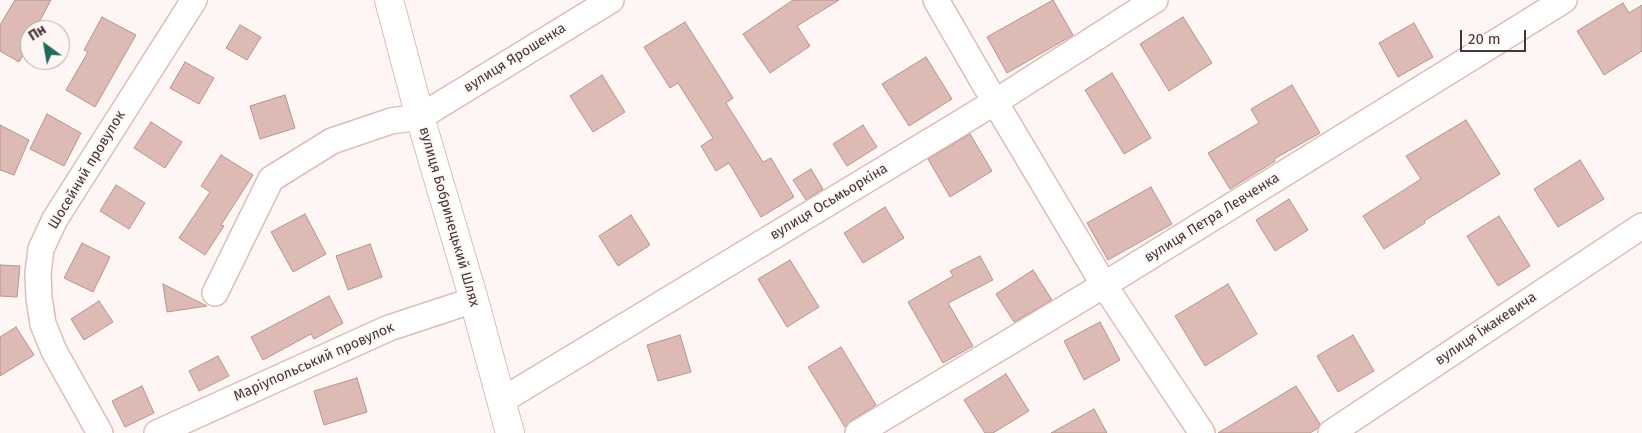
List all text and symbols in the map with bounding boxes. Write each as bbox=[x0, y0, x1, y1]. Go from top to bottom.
north arrow bbox=[20, 20, 70, 70]
street label: вулиця Ярошенка bbox=[461, 20, 569, 96]
scale bar bbox=[1462, 20, 1528, 52]
text: Пн bbox=[25, 21, 49, 45]
text: 20 m bbox=[1468, 30, 1501, 48]
street label: Шосейний провулок bbox=[45, 108, 129, 232]
street label: вулиця Бобринецький Шлях bbox=[415, 125, 483, 309]
street label: вулиця Осьмьоркіна bbox=[767, 160, 891, 244]
street label: вулиця Петра Левченка bbox=[1141, 170, 1283, 266]
street label: вулиця Їжакевича bbox=[1432, 289, 1540, 369]
street label: Маріупольський провулок bbox=[231, 319, 397, 405]

